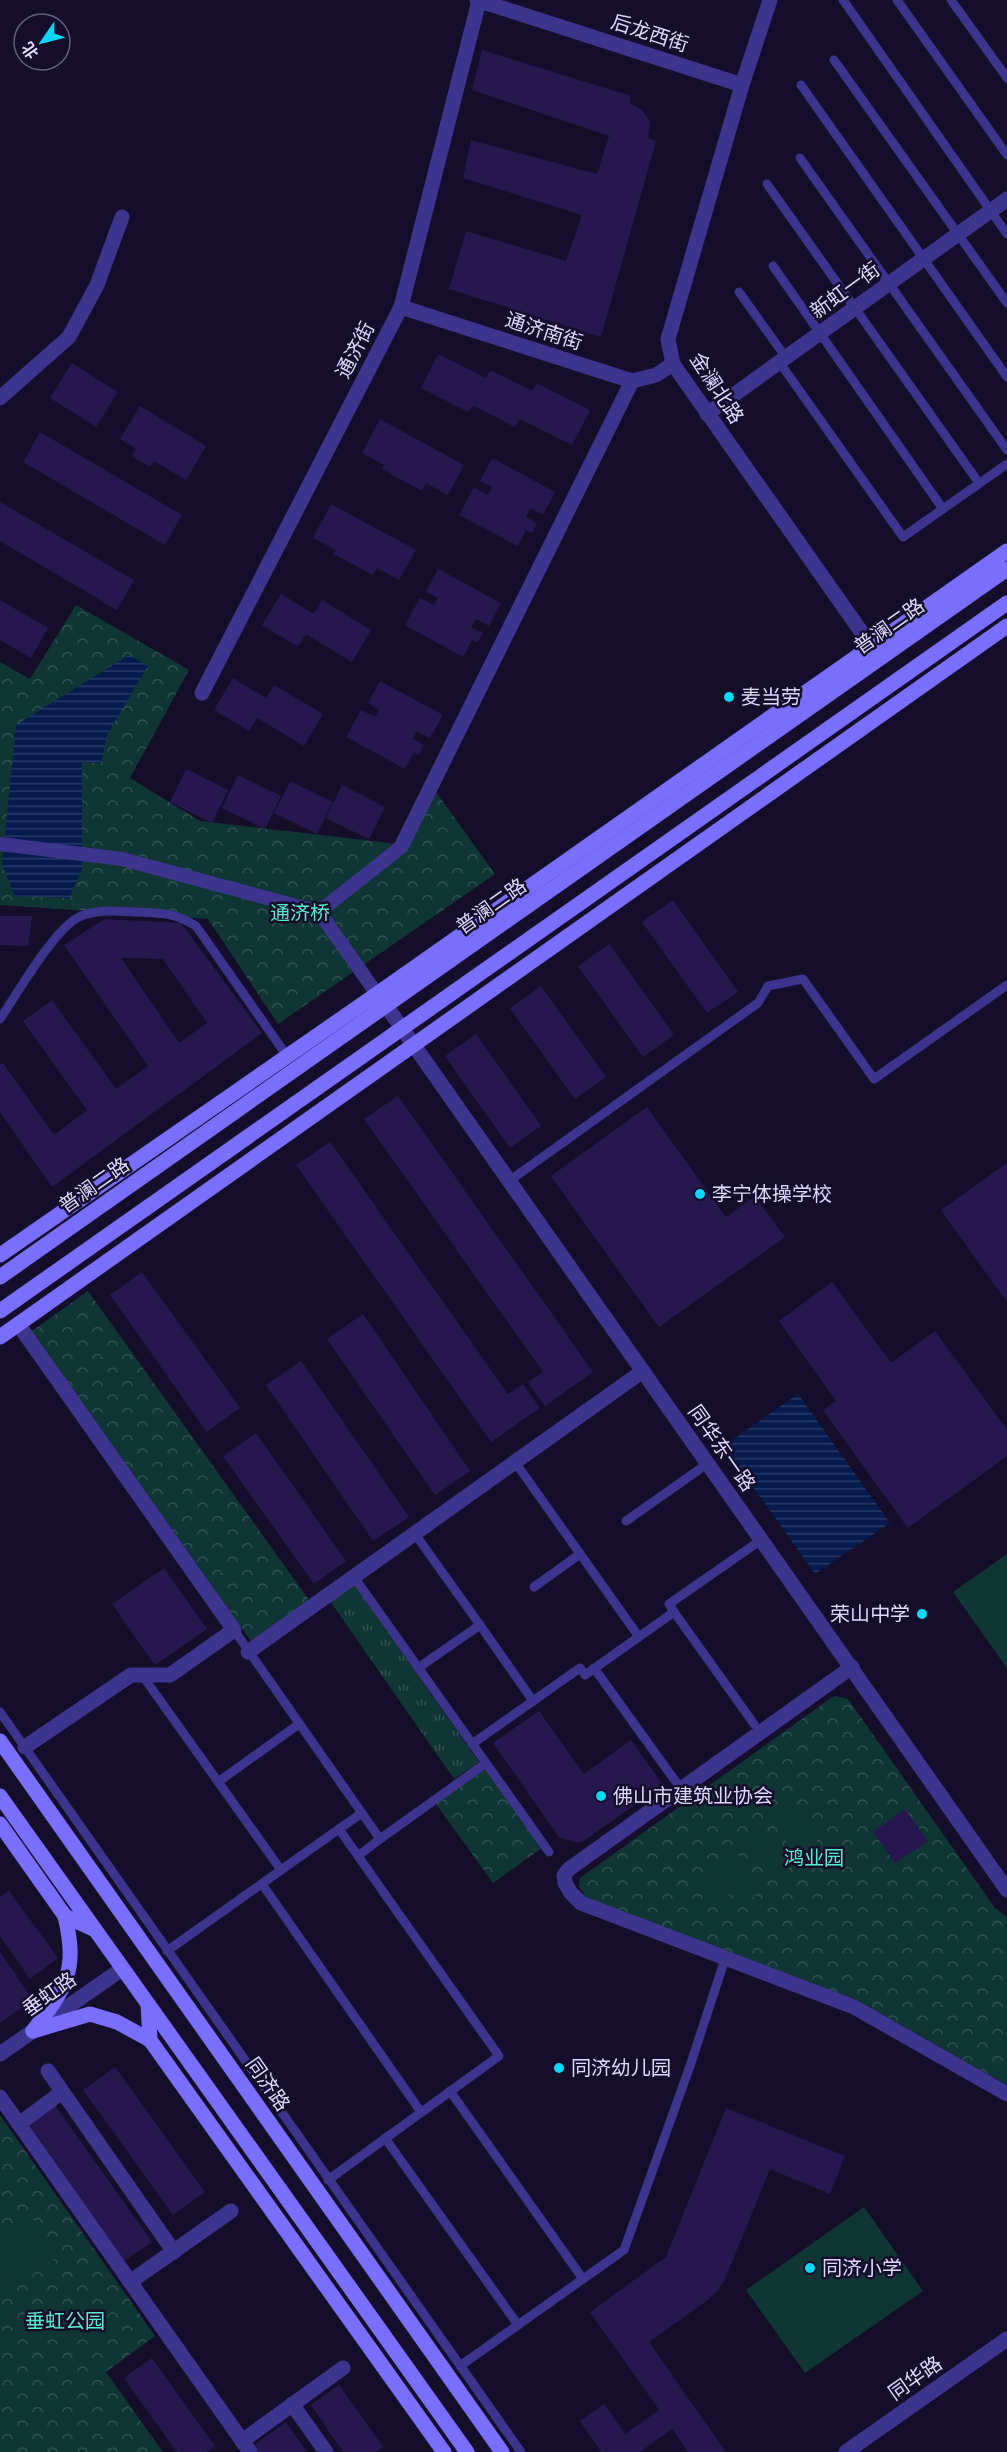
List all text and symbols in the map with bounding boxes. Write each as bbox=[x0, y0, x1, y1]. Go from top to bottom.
street label: 后龙西街 bbox=[608, 7, 692, 58]
north arrow bbox=[12, 12, 72, 72]
text: 北 bbox=[16, 38, 43, 63]
street label: 新虹一街 bbox=[804, 255, 885, 324]
street label: 通济南街 bbox=[502, 305, 586, 356]
street label: 通济街 bbox=[329, 317, 380, 383]
street label: 金澜北路 bbox=[684, 347, 751, 429]
street label: 普澜二路 bbox=[848, 592, 929, 660]
place label: 麦当劳 bbox=[741, 683, 801, 710]
marker: 麦当劳 bbox=[722, 690, 736, 704]
street label: 普澜二路 bbox=[450, 872, 531, 940]
park label: 通济桥 bbox=[270, 899, 330, 926]
street label: 普澜二路 bbox=[53, 1151, 134, 1219]
place label: 李宁体操学校 bbox=[712, 1180, 832, 1207]
marker: 李宁体操学校 bbox=[693, 1187, 707, 1201]
street label: 同华东一路 bbox=[683, 1399, 762, 1496]
place label: 荣山中学 bbox=[830, 1600, 910, 1627]
marker: 荣山中学 bbox=[915, 1607, 929, 1621]
place label: 佛山市建筑业协会 bbox=[613, 1782, 773, 1809]
marker: 佛山市建筑业协会 bbox=[594, 1789, 608, 1803]
park label: 鸿业园 bbox=[784, 1844, 844, 1871]
street label: 垂虹路 bbox=[16, 1965, 81, 2022]
street label: 同济路 bbox=[240, 2051, 297, 2116]
place label: 同济幼儿园 bbox=[571, 2054, 671, 2081]
marker: 同济幼儿园 bbox=[552, 2061, 566, 2075]
place label: 同济小学 bbox=[822, 2254, 902, 2281]
marker: 同济小学 bbox=[803, 2261, 817, 2275]
park label: 垂虹公园 bbox=[25, 2307, 105, 2334]
street label: 同华路 bbox=[882, 2349, 947, 2406]

